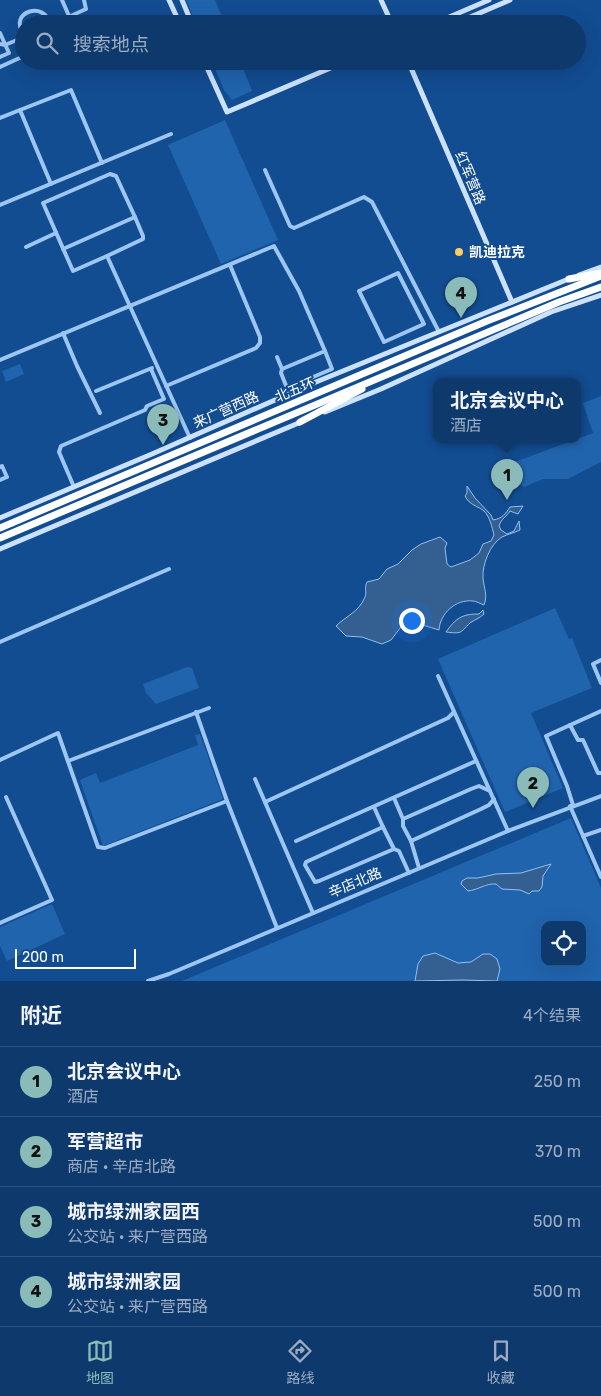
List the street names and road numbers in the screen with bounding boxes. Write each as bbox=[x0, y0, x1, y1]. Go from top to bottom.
street label: 红军营路 bbox=[451, 149, 489, 207]
street label: 北五环 bbox=[272, 374, 318, 406]
street label: 来广营西路 bbox=[191, 388, 261, 432]
street label: 辛店北路 bbox=[326, 864, 384, 902]

